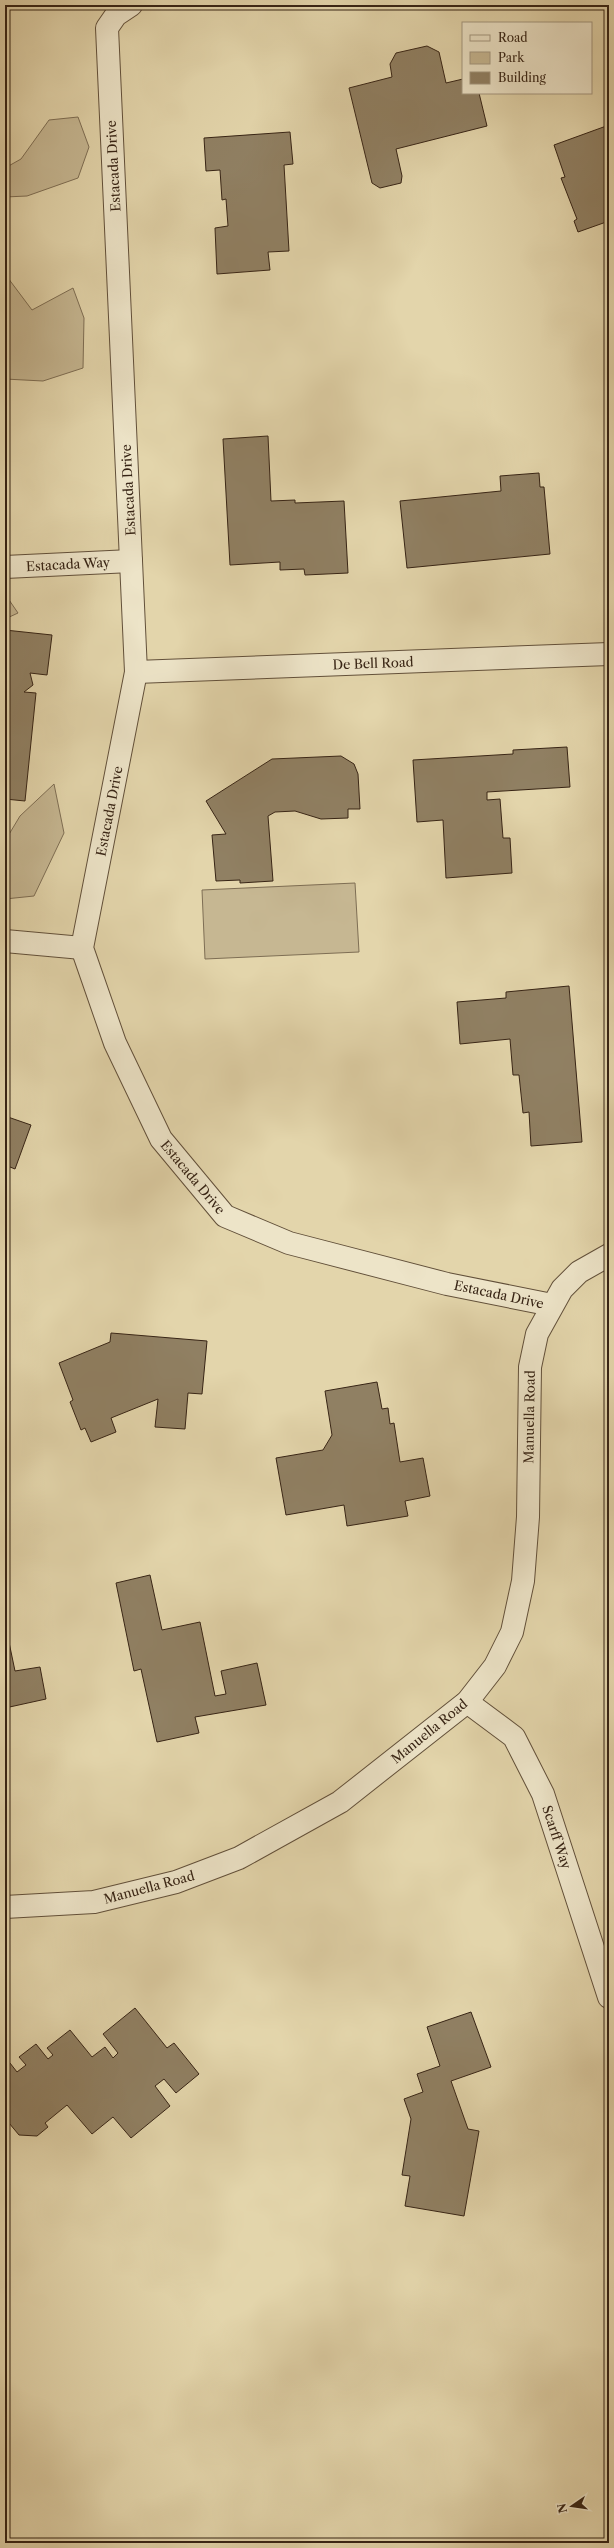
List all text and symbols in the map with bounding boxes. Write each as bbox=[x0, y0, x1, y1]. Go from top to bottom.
legend bbox=[462, 22, 592, 94]
text: Road bbox=[498, 30, 528, 45]
text: Park bbox=[498, 50, 525, 65]
text: Building bbox=[498, 70, 546, 85]
street label: Estacada Drive bbox=[103, 120, 123, 212]
street label: Estacada Drive bbox=[118, 444, 138, 536]
street label: Estacada Way bbox=[26, 554, 111, 574]
street label: De Bell Road bbox=[332, 654, 414, 672]
street label: Estacada Drive bbox=[92, 765, 126, 857]
street label: Estacada Drive bbox=[157, 1137, 229, 1217]
street label: Estacada Drive bbox=[453, 1277, 545, 1311]
street label: Manuella Road bbox=[520, 1370, 538, 1464]
street label: Manuella Road bbox=[388, 1695, 470, 1767]
street label: Scarff Way bbox=[539, 1803, 575, 1871]
street label: Manuella Road bbox=[102, 1867, 196, 1907]
north arrow bbox=[552, 2486, 592, 2526]
text: N bbox=[554, 2502, 570, 2514]

